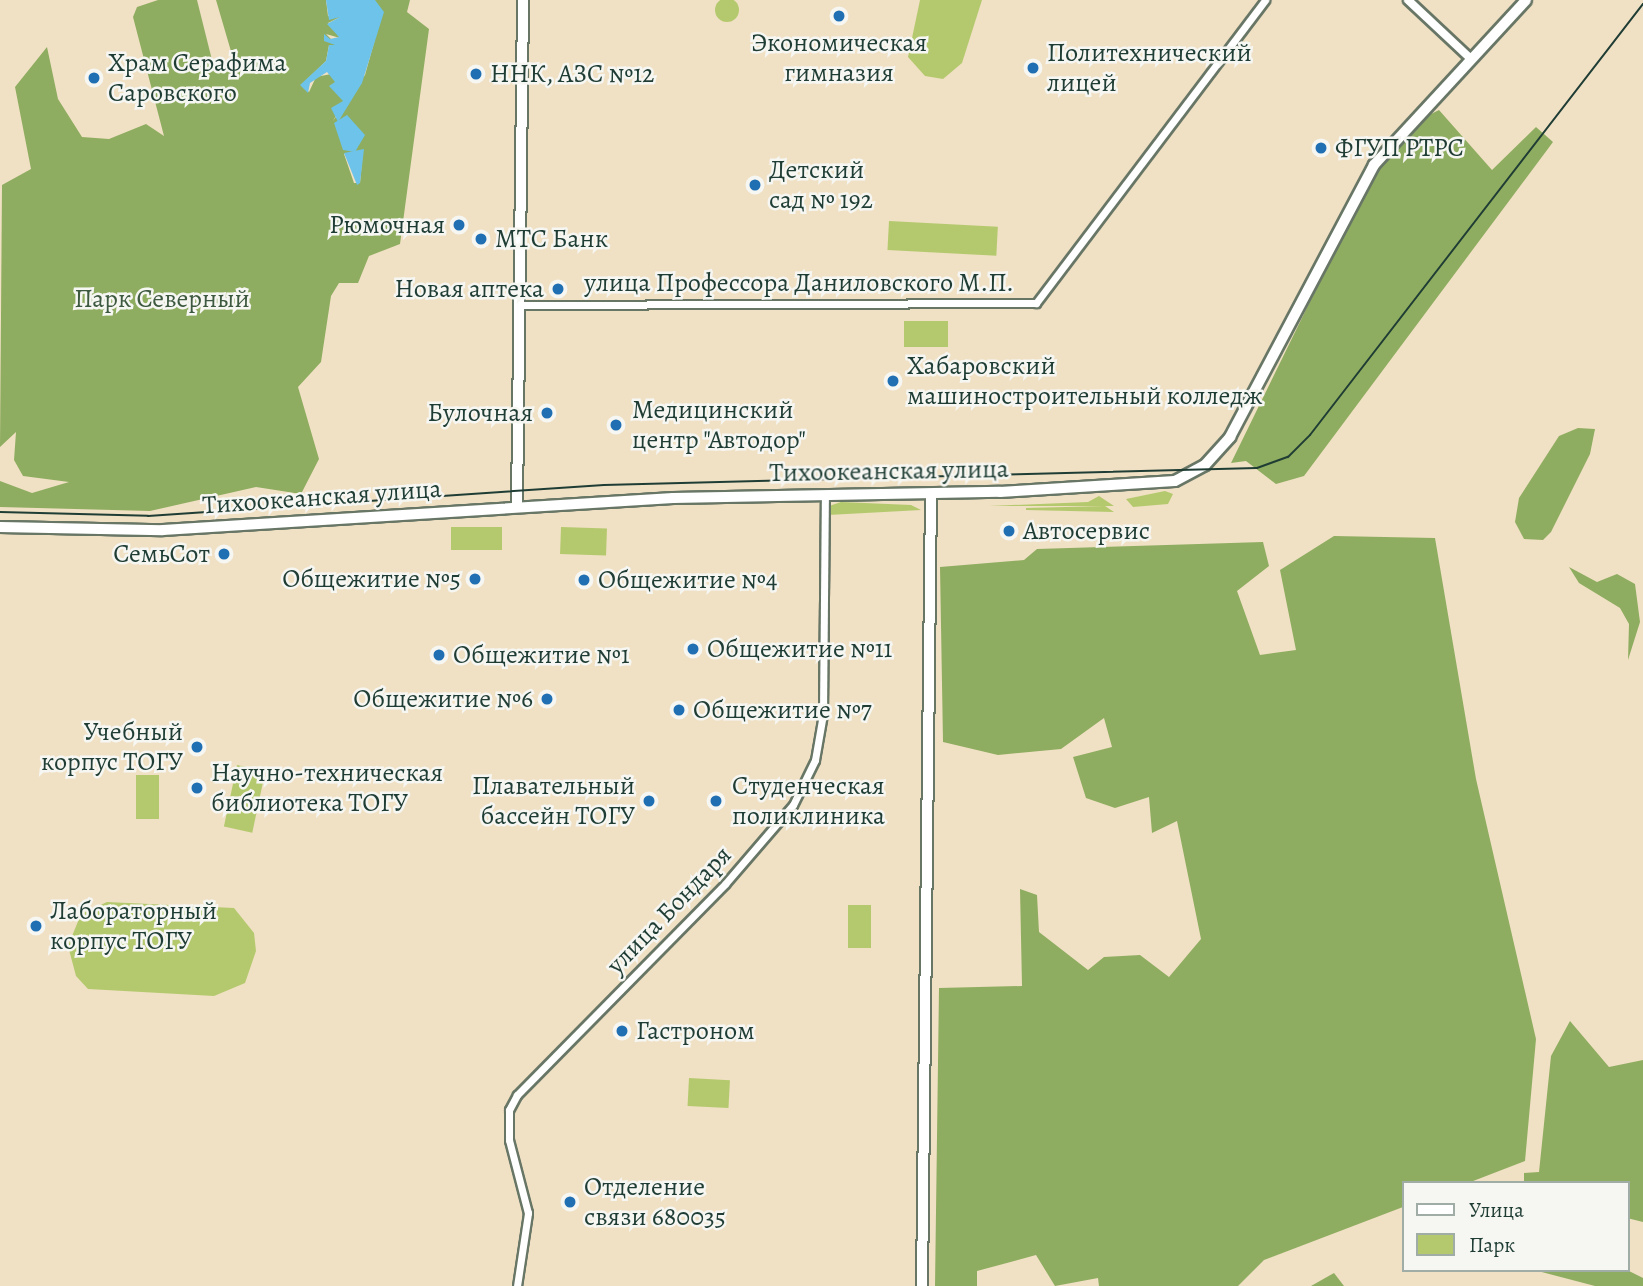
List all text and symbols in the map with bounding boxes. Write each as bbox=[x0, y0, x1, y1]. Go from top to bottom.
marker: Экономическая гимназия bbox=[831, 8, 847, 24]
place label: Экономическая гимназия bbox=[751, 27, 927, 88]
place label: Политехнический лицей bbox=[1047, 37, 1252, 98]
place label: Храм Серафима Саровского bbox=[108, 47, 286, 108]
place label: ННК, АЗС №12 bbox=[490, 58, 655, 90]
marker: Политехнический лицей bbox=[1025, 60, 1041, 76]
marker: ННК, АЗС №12 bbox=[468, 66, 484, 82]
marker: Храм Серафима Саровского bbox=[86, 70, 102, 86]
place label: ФГУП РТРС bbox=[1335, 132, 1464, 164]
marker: ФГУП РТРС bbox=[1313, 140, 1329, 156]
place label: Детский сад № 192 bbox=[769, 154, 873, 216]
marker: Детский сад № 192 bbox=[747, 177, 763, 193]
place label: Рюмочная bbox=[329, 209, 445, 241]
marker: Рюмочная bbox=[451, 217, 467, 233]
place label: МТС Банк bbox=[495, 223, 608, 255]
marker: МТС Банк bbox=[473, 231, 489, 247]
street label: улица Профессора Даниловского М.П. bbox=[584, 267, 1014, 299]
place label: Новая аптека bbox=[395, 273, 544, 305]
marker: Новая аптека bbox=[550, 281, 566, 297]
park label: Парк Северный bbox=[74, 283, 250, 315]
place label: Хабаровский машиностроительный колледж bbox=[907, 350, 1263, 412]
marker: Хабаровский машиностроительный колледж bbox=[885, 373, 901, 389]
place label: Медицинский центр "Автодор" bbox=[632, 394, 806, 456]
place label: Булочная bbox=[428, 397, 533, 429]
marker: Булочная bbox=[539, 405, 555, 421]
marker: Медицинский центр "Автодор" bbox=[606, 415, 626, 435]
street label: Тихоокеанская улица bbox=[769, 453, 1009, 489]
street label: Тихоокеанская улица bbox=[201, 473, 443, 521]
place label: Автосервис bbox=[1023, 515, 1150, 547]
marker: Автосервис bbox=[1001, 523, 1017, 539]
place label: СемьСот bbox=[113, 538, 210, 570]
marker: СемьСот bbox=[216, 546, 232, 562]
place label: Общежитие №5 bbox=[282, 563, 461, 595]
place label: Общежитие №4 bbox=[598, 564, 777, 596]
marker: Общежитие №5 bbox=[467, 571, 483, 587]
marker: Общежитие №4 bbox=[576, 572, 592, 588]
place label: Общежитие №11 bbox=[707, 633, 892, 665]
place label: Общежитие №1 bbox=[453, 639, 630, 671]
marker: Общежитие №11 bbox=[685, 641, 701, 657]
marker: Общежитие №1 bbox=[431, 647, 447, 663]
place label: Общежитие №6 bbox=[353, 683, 533, 715]
marker: Общежитие №6 bbox=[539, 691, 555, 707]
place label: Общежитие №7 bbox=[693, 694, 872, 726]
marker: Общежитие №7 bbox=[671, 702, 687, 718]
place label: Учебный корпус ТОГУ bbox=[41, 716, 183, 778]
marker: Учебный корпус ТОГУ bbox=[189, 739, 205, 755]
place label: Научно-техническая библиотека ТОГУ bbox=[211, 757, 443, 818]
place label: Плавательный бассейн ТОГУ bbox=[472, 770, 635, 832]
place label: Студенческая поликлиника bbox=[732, 770, 885, 832]
marker: Научно-техническая библиотека ТОГУ bbox=[189, 780, 205, 796]
marker: Студенческая поликлиника bbox=[706, 791, 726, 811]
marker: Плавательный бассейн ТОГУ bbox=[641, 793, 657, 809]
street label: улица Бондаря bbox=[600, 840, 738, 980]
place label: Лабораторный корпус ТОГУ bbox=[50, 895, 217, 956]
marker: Лабораторный корпус ТОГУ bbox=[28, 918, 44, 934]
place label: Гастроном bbox=[636, 1015, 755, 1047]
marker: Гастроном bbox=[614, 1023, 630, 1039]
place label: Отделение связи 680035 bbox=[584, 1171, 726, 1232]
legend bbox=[1402, 1181, 1629, 1272]
marker: Отделение связи 680035 bbox=[562, 1194, 578, 1210]
text: Улица bbox=[1469, 1196, 1524, 1224]
text: Парк bbox=[1469, 1231, 1515, 1259]

